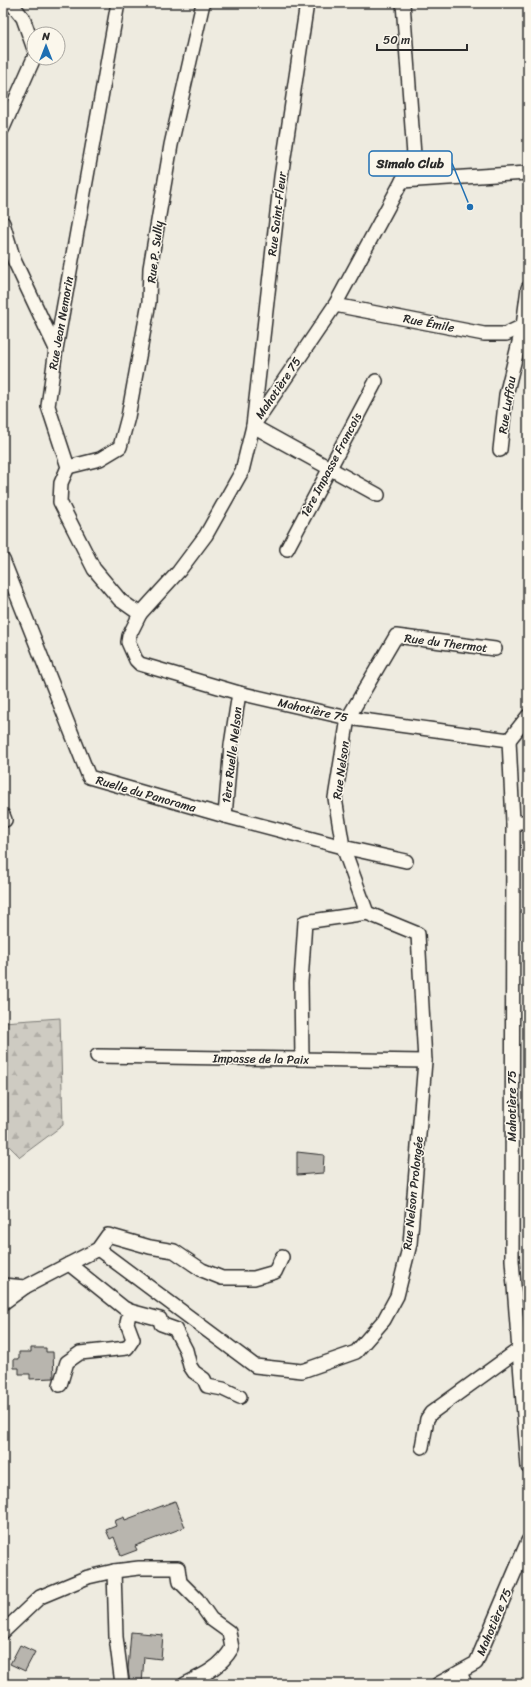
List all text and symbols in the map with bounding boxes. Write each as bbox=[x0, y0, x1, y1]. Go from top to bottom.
north arrow bbox=[26, 26, 66, 66]
scale bar bbox=[377, 26, 467, 52]
text: N bbox=[41, 27, 50, 46]
text: 50 m bbox=[383, 29, 410, 51]
callout: Simalo Club bbox=[369, 151, 452, 176]
text: Simalo Club bbox=[375, 152, 445, 175]
street label: Rue Saint-Fleur bbox=[261, 170, 293, 257]
street label: Rue P. Sully bbox=[140, 219, 170, 284]
street label: Rue Jean Nemorin bbox=[42, 274, 80, 371]
street label: Rue Émile bbox=[401, 307, 457, 339]
street label: Mahotière 75 bbox=[249, 352, 307, 424]
street label: Rue Luffau bbox=[492, 374, 522, 435]
street label: 1ère Impasse Francois bbox=[294, 409, 368, 521]
street label: Rue du Thermot bbox=[403, 627, 489, 659]
street label: Mahotière 75 bbox=[276, 691, 350, 729]
street label: 1ère Ruelle Nelson bbox=[215, 705, 249, 805]
street label: Rue Nelson bbox=[326, 739, 356, 801]
street label: Ruelle du Panorama bbox=[93, 769, 200, 819]
street label: Impasse de la Paix bbox=[212, 1047, 310, 1071]
street label: Mahotière 75 bbox=[501, 1070, 523, 1142]
street label: Rue Nelson Prolongée bbox=[396, 1135, 430, 1251]
street label: Mahotière 75 bbox=[470, 1585, 518, 1659]

